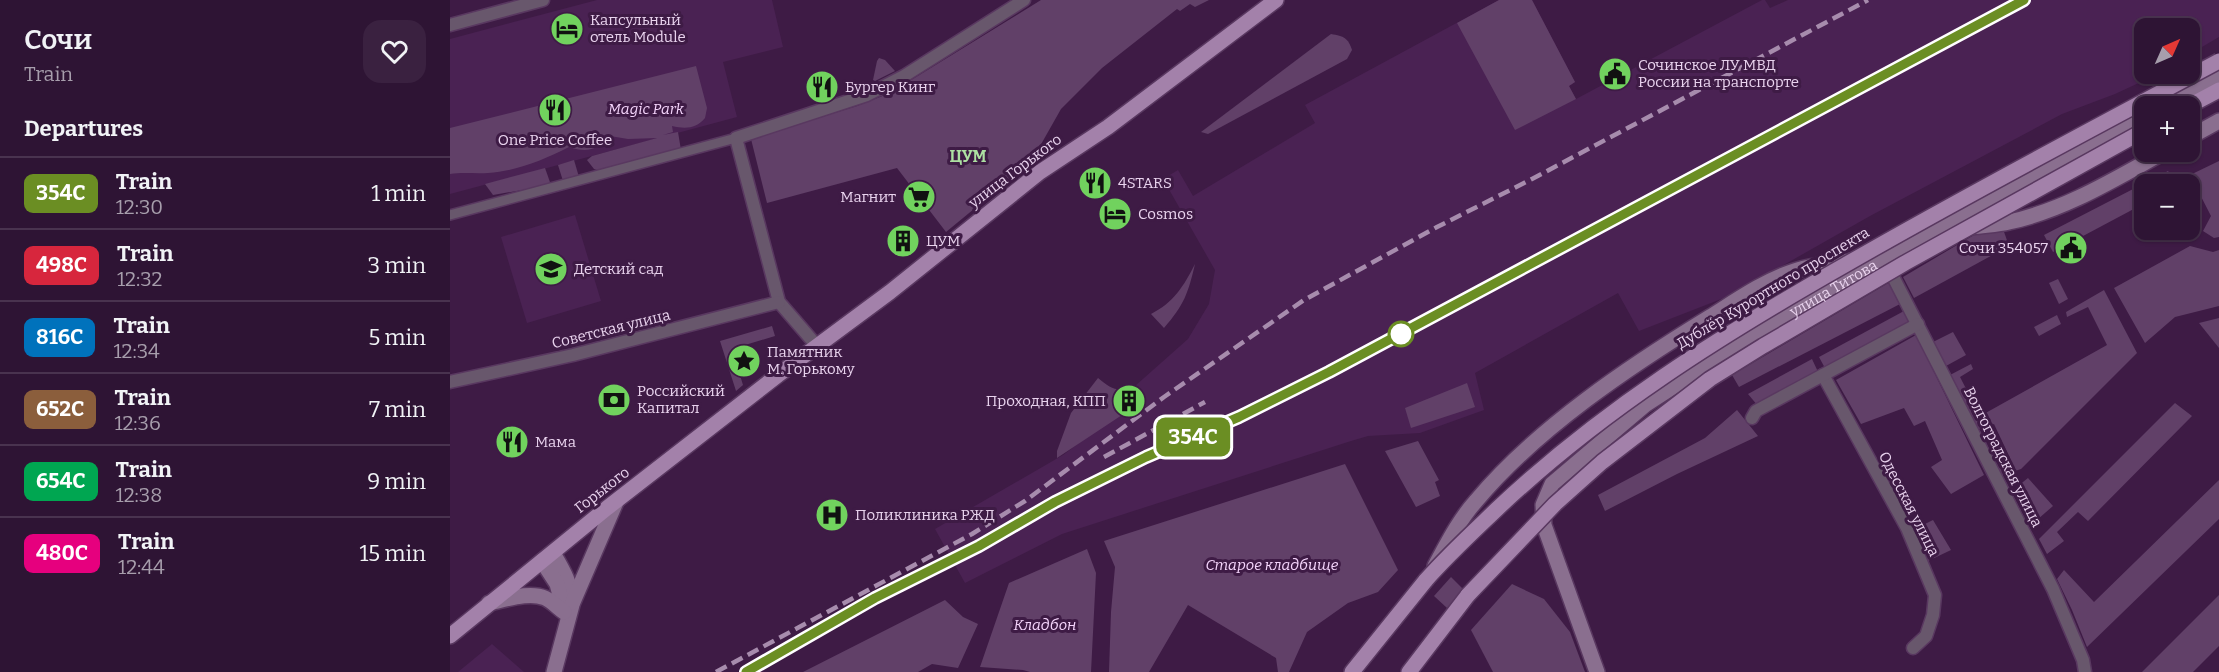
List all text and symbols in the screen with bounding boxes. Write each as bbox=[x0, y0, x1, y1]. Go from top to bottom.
hotel icon: Капсульный отель Module bbox=[549, 11, 585, 47]
place label: Капсульный отель Module bbox=[590, 11, 686, 46]
north arrow bbox=[2134, 18, 2200, 84]
map controls bbox=[2134, 18, 2200, 240]
button: heart bbox=[363, 20, 426, 83]
text: Сочи bbox=[24, 23, 92, 56]
public building icon: Сочинское ЛУ МВД России на транспорте bbox=[1597, 56, 1633, 92]
place label: Сочинское ЛУ МВД России на транспорте bbox=[1638, 56, 1799, 91]
text: Train bbox=[24, 62, 73, 86]
restaurant icon: Бургер Кинг bbox=[804, 69, 840, 105]
place label: Бургер Кинг bbox=[845, 78, 935, 96]
restaurant icon: One Price Coffee bbox=[537, 92, 573, 128]
button: + bbox=[2134, 96, 2200, 162]
park label: Magic Park bbox=[608, 100, 685, 118]
text: Departures bbox=[24, 115, 143, 142]
street label: улица Горького bbox=[964, 130, 1065, 212]
place label: One Price Coffee bbox=[498, 131, 612, 149]
district label: ЦУМ bbox=[950, 147, 986, 166]
restaurant icon: 4STARS bbox=[1077, 165, 1113, 201]
text: Train bbox=[116, 168, 172, 195]
place label: 4STARS bbox=[1118, 174, 1172, 192]
button: − bbox=[2134, 174, 2200, 240]
supermarket icon: Магнит bbox=[901, 179, 937, 215]
text: 354С bbox=[36, 180, 86, 206]
text: 1 min bbox=[371, 180, 426, 207]
place label: Магнит bbox=[840, 188, 896, 206]
text: 12:30 bbox=[116, 195, 163, 219]
hotel icon: Cosmos bbox=[1097, 196, 1133, 232]
place label: Cosmos bbox=[1138, 205, 1193, 223]
building icon: ЦУМ bbox=[885, 223, 921, 259]
street label: Дублёр Курортного проспекта bbox=[1674, 223, 1872, 353]
public building icon: Сочи 354057 bbox=[2053, 230, 2089, 266]
place label: ЦУМ bbox=[926, 232, 960, 250]
place label: Сочи 354057 bbox=[1959, 239, 2048, 257]
text: Train bbox=[117, 240, 173, 267]
school or university icon: Детский сад bbox=[533, 251, 569, 287]
text: 498С bbox=[36, 252, 87, 278]
text: 3 min bbox=[368, 252, 426, 279]
street label: улица Титова bbox=[1786, 256, 1881, 321]
place label: Детский сад bbox=[574, 260, 663, 278]
text: 12:32 bbox=[117, 267, 162, 291]
street label: Советская улица bbox=[550, 306, 672, 352]
text: Train bbox=[113, 312, 170, 339]
unlabelled marker bbox=[1388, 321, 1414, 347]
text: 816С bbox=[36, 324, 83, 350]
text: 5 min bbox=[368, 324, 426, 351]
text: 12:34 bbox=[113, 339, 160, 363]
place icon: Памятник М. Горькому bbox=[726, 343, 762, 379]
place label: Памятник М. Горькому bbox=[767, 343, 855, 378]
bank icon: Российский Капитал bbox=[596, 382, 632, 418]
place label: Российский Капитал bbox=[637, 382, 725, 417]
building icon: Проходная, КПП bbox=[1111, 383, 1147, 419]
text: Train bbox=[114, 384, 171, 411]
street label: Волгоградская улица bbox=[1960, 384, 2046, 530]
place label: Проходная, КПП bbox=[986, 392, 1106, 410]
text: 652С bbox=[36, 396, 84, 422]
text: 7 min bbox=[369, 396, 426, 423]
text: 12:36 bbox=[114, 411, 161, 435]
line badge: 354С bbox=[1151, 418, 1235, 456]
restaurant icon: Мама bbox=[494, 424, 530, 460]
text: 354С bbox=[1168, 424, 1218, 450]
place label: Мама bbox=[535, 433, 576, 451]
street label: Одесская улица bbox=[1875, 449, 1943, 559]
text: Train bbox=[116, 456, 172, 483]
street label: Горького bbox=[571, 463, 633, 517]
text: 654С bbox=[36, 468, 86, 494]
text: 9 min bbox=[367, 468, 426, 495]
text: 12:38 bbox=[116, 483, 162, 507]
hospital icon: Поликлиника РЖД bbox=[814, 497, 850, 533]
place label: Поликлиника РЖД bbox=[855, 506, 995, 524]
text: Train bbox=[118, 528, 174, 555]
text: 480С bbox=[36, 540, 88, 566]
text: 15 min bbox=[359, 540, 426, 567]
text: 12:44 bbox=[118, 555, 165, 579]
park label: Старое кладбище bbox=[1206, 556, 1339, 574]
park label: Кладбон bbox=[1014, 616, 1076, 634]

